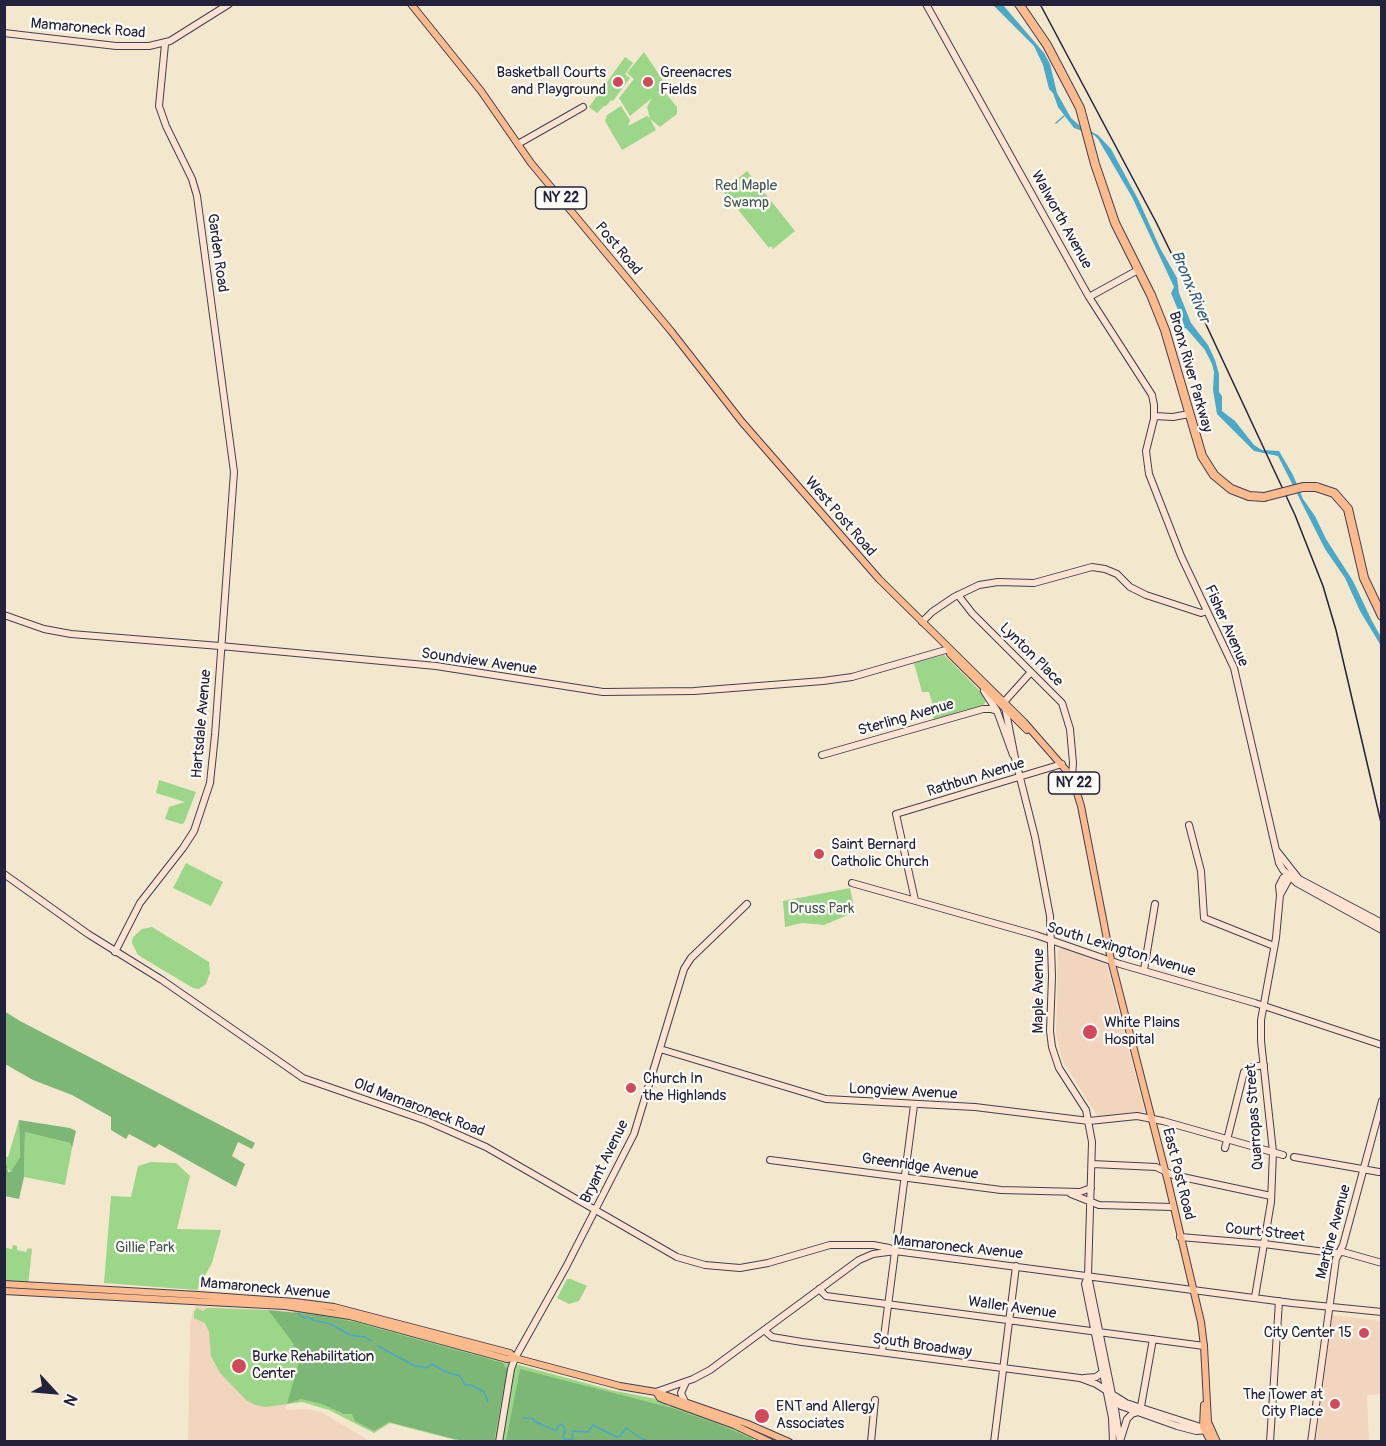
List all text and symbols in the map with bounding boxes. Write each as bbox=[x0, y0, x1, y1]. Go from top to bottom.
street label: Mamaroneck Road bbox=[30, 15, 146, 43]
place label: Basketball Courts and Playground bbox=[496, 64, 606, 99]
place label: Greenacres Fields bbox=[660, 64, 732, 99]
marker: Basketball Courts and Playground bbox=[611, 75, 625, 89]
marker: Greenacres Fields bbox=[641, 75, 655, 89]
street label: Walworth Avenue bbox=[1027, 168, 1095, 272]
park label: Red Maple Swamp bbox=[715, 177, 777, 212]
road number: NY 22 bbox=[536, 187, 586, 209]
street label: Garden Road bbox=[203, 212, 231, 294]
street label: Post Road bbox=[591, 219, 645, 279]
water label: Bronx River bbox=[1166, 248, 1214, 326]
street label: Bronx River Parkway bbox=[1164, 309, 1216, 435]
street label: West Post Road bbox=[801, 474, 879, 560]
street label: Fisher Avenue bbox=[1200, 582, 1252, 670]
street label: Lynton Place bbox=[995, 619, 1067, 691]
street label: Soundview Avenue bbox=[420, 645, 538, 679]
street label: Hartsdale Avenue bbox=[188, 669, 216, 779]
street label: Sterling Avenue bbox=[856, 696, 956, 740]
street label: Rathbun Avenue bbox=[925, 755, 1027, 801]
road number: NY 22 bbox=[1048, 772, 1100, 794]
place label: Saint Bernard Catholic Church bbox=[831, 836, 929, 871]
marker: Saint Bernard Catholic Church bbox=[812, 847, 826, 861]
park label: Druss Park bbox=[789, 900, 855, 918]
street label: South Lexington Avenue bbox=[1045, 919, 1197, 981]
street label: Maple Avenue bbox=[1030, 948, 1048, 1034]
place label: White Plains Hospital bbox=[1104, 1014, 1180, 1049]
marker: White Plains Hospital bbox=[1081, 1023, 1099, 1041]
street label: Quarropas Street bbox=[1242, 1063, 1268, 1171]
place label: Church In the Highlands bbox=[643, 1070, 726, 1105]
street label: Old Mamaroneck Road bbox=[351, 1075, 487, 1141]
street label: Longview Avenue bbox=[848, 1080, 958, 1104]
marker: Church In the Highlands bbox=[624, 1081, 638, 1095]
street label: Bryant Avenue bbox=[577, 1117, 633, 1207]
street label: East Post Road bbox=[1158, 1126, 1198, 1222]
street label: Greenridge Avenue bbox=[861, 1150, 979, 1184]
street label: Martine Avenue bbox=[1313, 1183, 1355, 1281]
street label: Court Street bbox=[1224, 1220, 1306, 1246]
street label: Mamaroneck Avenue bbox=[892, 1232, 1024, 1264]
park label: Gillie Park bbox=[115, 1239, 175, 1257]
street label: Mamaroneck Avenue bbox=[199, 1274, 331, 1304]
street label: Waller Avenue bbox=[967, 1293, 1057, 1323]
place label: City Center 15 bbox=[1264, 1324, 1352, 1342]
marker: City Center 15 bbox=[1357, 1326, 1371, 1340]
street label: South Broadway bbox=[871, 1330, 973, 1362]
place label: Burke Rehabilitation Center bbox=[252, 1348, 374, 1383]
marker: Burke Rehabilitation Center bbox=[230, 1357, 248, 1375]
north arrow bbox=[24, 1362, 84, 1422]
place label: The Tower at City Place bbox=[1243, 1386, 1323, 1421]
text: N bbox=[59, 1391, 82, 1409]
marker: The Tower at City Place bbox=[1328, 1397, 1342, 1411]
place label: ENT and Allergy Associates bbox=[776, 1398, 875, 1433]
marker: ENT and Allergy Associates bbox=[753, 1407, 771, 1425]

